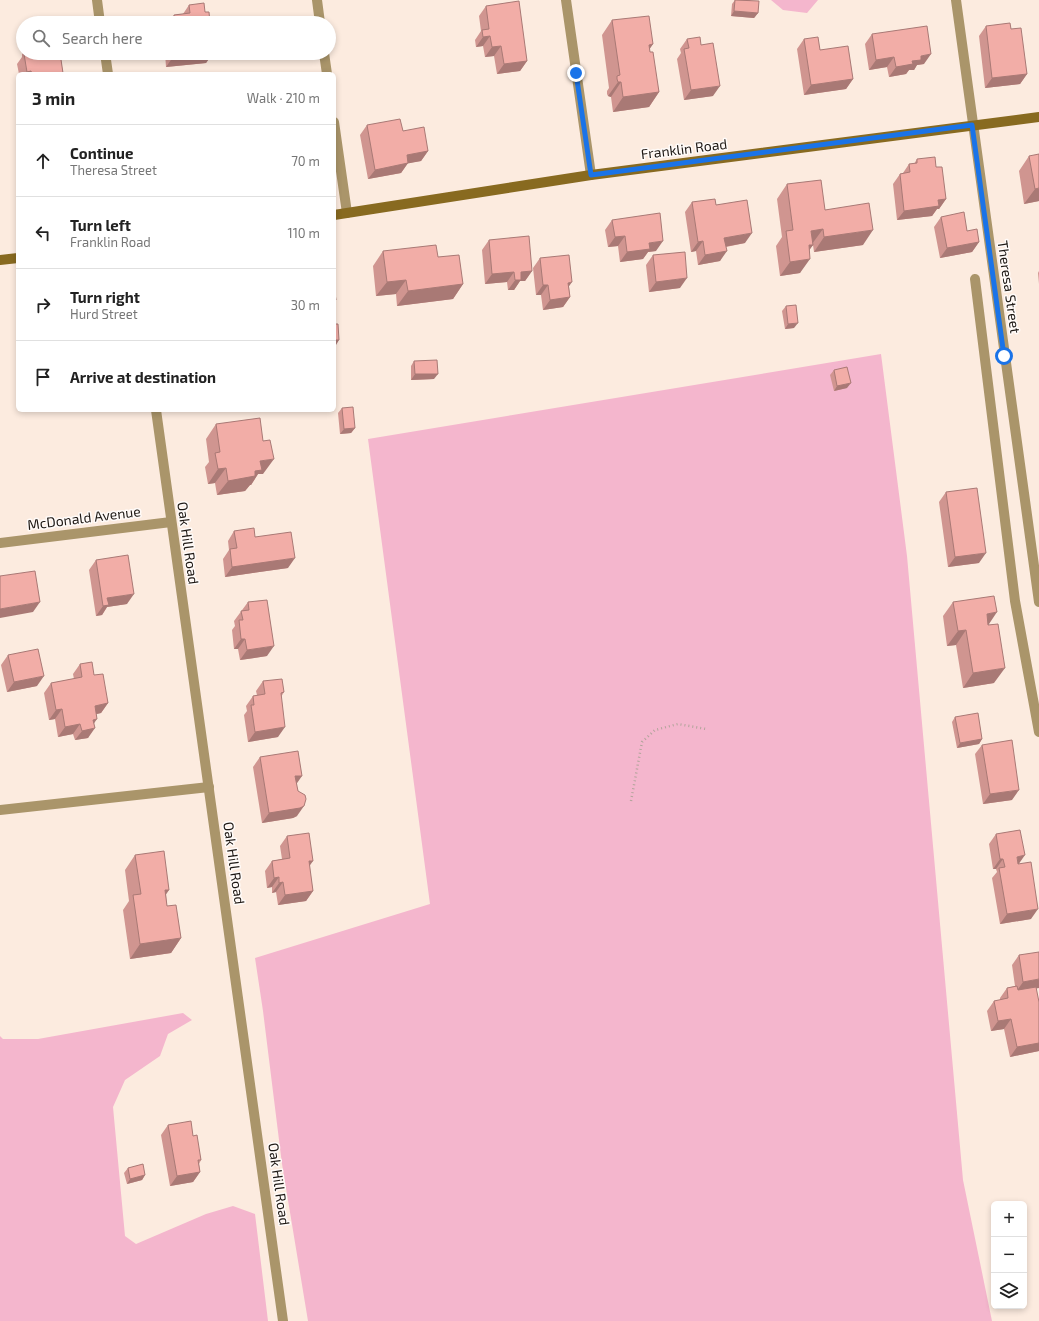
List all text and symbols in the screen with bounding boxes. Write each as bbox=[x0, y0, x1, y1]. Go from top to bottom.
search box bbox=[16, 16, 336, 60]
icon: search bbox=[30, 27, 52, 49]
text: Search here bbox=[62, 29, 143, 47]
route end bbox=[567, 64, 585, 82]
text: 3 min bbox=[32, 88, 75, 108]
text: Walk · 210 m bbox=[247, 90, 320, 106]
street label: Franklin Road bbox=[640, 135, 728, 162]
text: Continue bbox=[70, 144, 133, 162]
icon: ahead bbox=[32, 150, 54, 172]
text: 70 m bbox=[291, 153, 320, 169]
text: Theresa Street bbox=[70, 162, 157, 178]
text: Turn left bbox=[70, 216, 131, 234]
icon: left bbox=[32, 222, 54, 244]
text: 110 m bbox=[288, 225, 320, 241]
text: Franklin Road bbox=[70, 234, 151, 250]
street label: Theresa Street bbox=[995, 239, 1024, 334]
text: Turn right bbox=[70, 288, 140, 306]
icon: right bbox=[32, 294, 54, 316]
text: 30 m bbox=[291, 297, 320, 313]
text: Hurd Street bbox=[70, 306, 138, 322]
route start bbox=[995, 347, 1013, 365]
icon: arrive bbox=[32, 366, 54, 388]
text: Arrive at destination bbox=[70, 368, 216, 386]
street label: Oak Hill Road bbox=[174, 500, 203, 585]
street label: McDonald Avenue bbox=[26, 502, 142, 533]
street label: Oak Hill Road bbox=[220, 820, 249, 905]
street label: Oak Hill Road bbox=[265, 1141, 294, 1226]
map controls bbox=[991, 1201, 1027, 1309]
button: + bbox=[991, 1201, 1027, 1237]
button: − bbox=[991, 1237, 1027, 1273]
button: layers bbox=[991, 1273, 1027, 1309]

